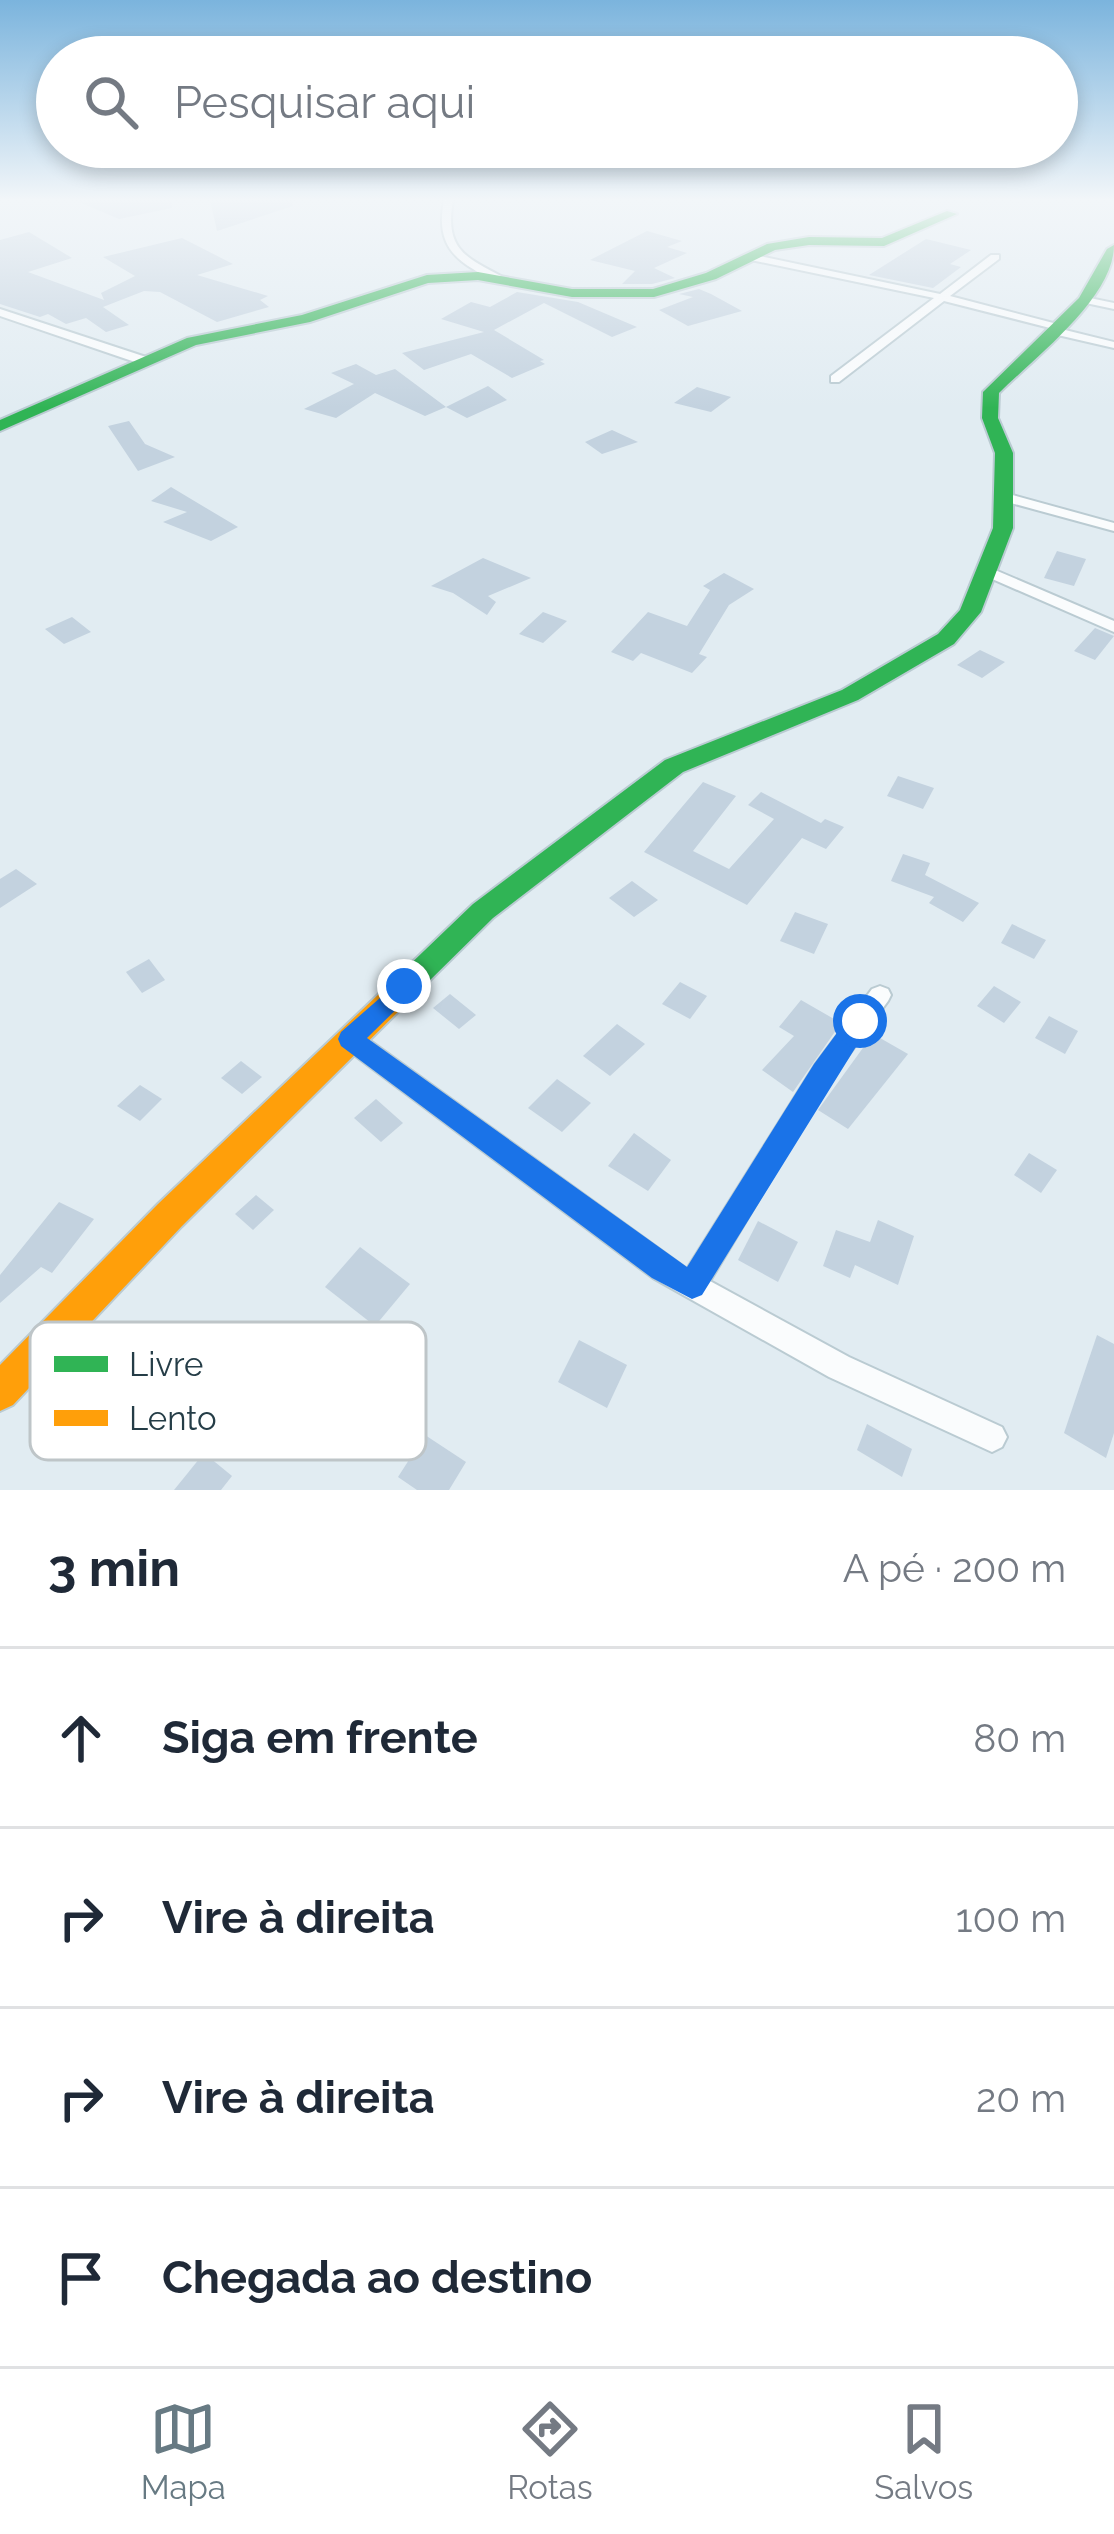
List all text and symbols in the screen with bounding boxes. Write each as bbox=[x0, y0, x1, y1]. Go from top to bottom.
search box bbox=[36, 36, 1078, 168]
icon: search bbox=[78, 69, 144, 135]
text: Pesquisar aqui bbox=[174, 76, 475, 129]
route end bbox=[377, 959, 431, 1013]
route start bbox=[833, 994, 887, 1048]
legend bbox=[30, 1322, 426, 1460]
text: Livre bbox=[129, 1345, 203, 1384]
text: Lento bbox=[129, 1399, 217, 1438]
text: 3 min bbox=[48, 1538, 180, 1598]
text: A pé · 200 m bbox=[843, 1545, 1066, 1591]
icon: ahead bbox=[48, 1705, 114, 1771]
text: Siga em frente bbox=[162, 1711, 478, 1764]
text: 80 m bbox=[973, 1715, 1066, 1761]
icon: right bbox=[48, 1885, 114, 1951]
text: Vire à direita bbox=[162, 1891, 435, 1944]
text: 100 m bbox=[956, 1895, 1066, 1941]
icon: right bbox=[48, 2065, 114, 2131]
text: Vire à direita bbox=[162, 2071, 435, 2124]
text: 20 m bbox=[976, 2075, 1066, 2121]
icon: arrive bbox=[48, 2245, 114, 2311]
text: Chegada ao destino bbox=[162, 2251, 592, 2304]
tab: Mapa bbox=[141, 2396, 226, 2507]
tab: Rotas bbox=[507, 2396, 593, 2507]
tab: Salvos bbox=[874, 2396, 973, 2507]

